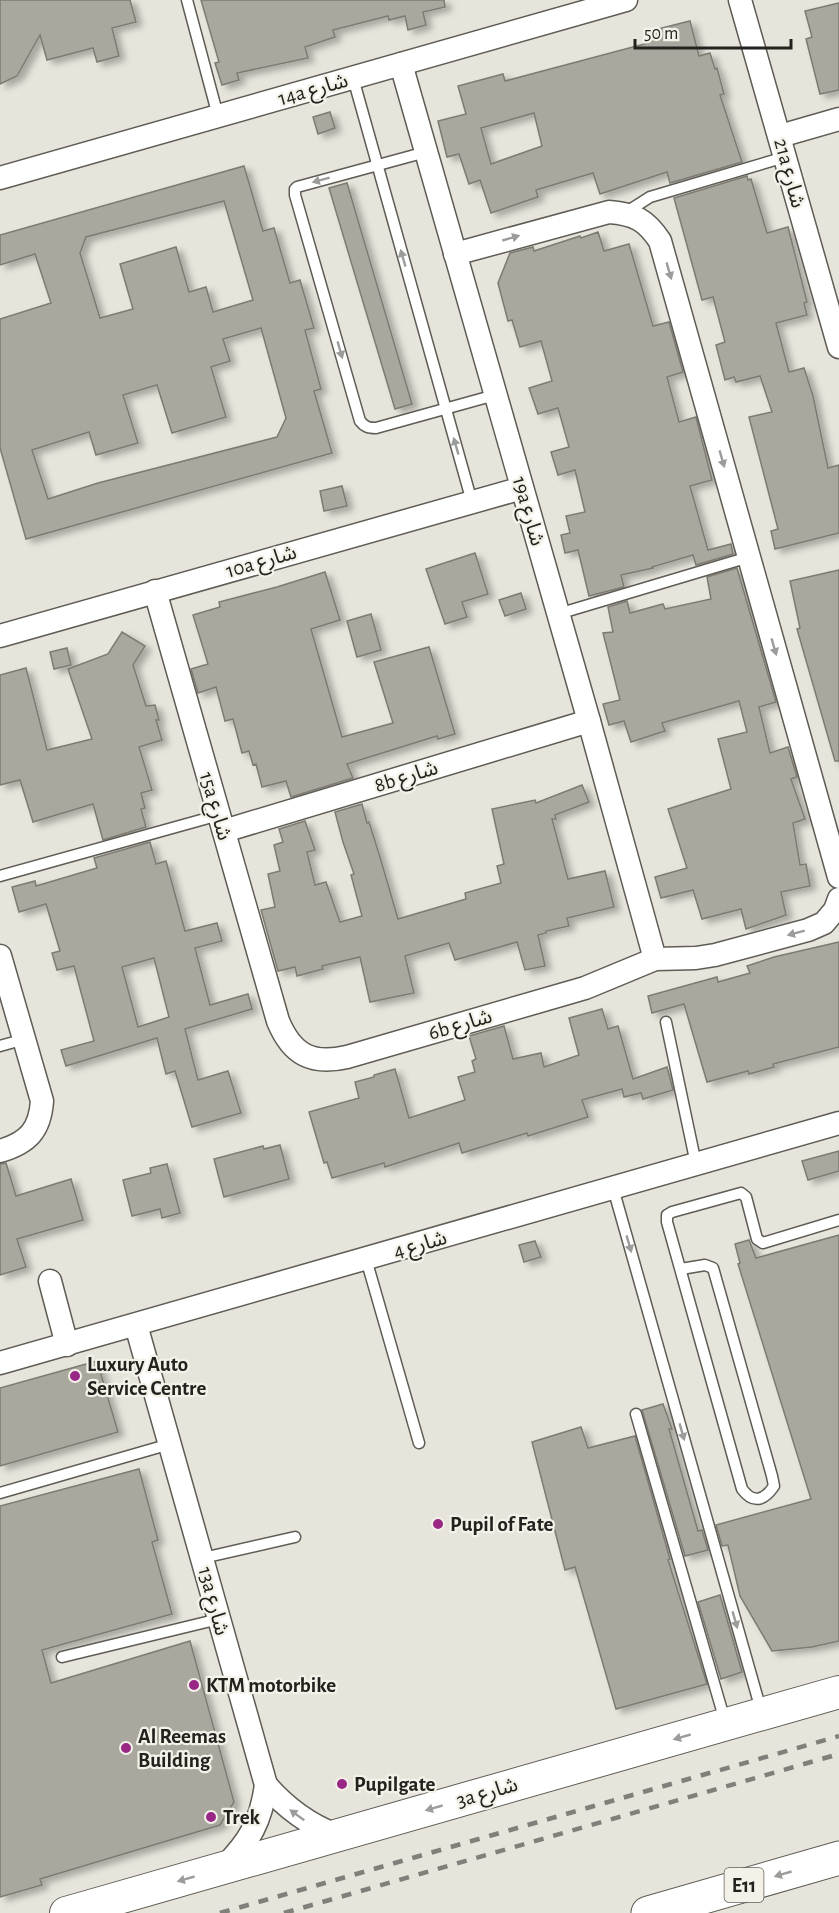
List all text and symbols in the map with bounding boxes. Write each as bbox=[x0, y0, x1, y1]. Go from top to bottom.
scale bar bbox=[635, 12, 791, 50]
text: 50 m bbox=[644, 25, 678, 43]
street label: 14a شارع bbox=[276, 70, 351, 113]
street label: 21a شارع bbox=[766, 136, 809, 211]
one-way arrow bbox=[312, 176, 330, 186]
one-way arrow bbox=[502, 233, 520, 242]
one-way arrow bbox=[398, 249, 408, 267]
one-way arrow bbox=[665, 262, 674, 280]
one-way arrow bbox=[335, 341, 345, 359]
one-way arrow bbox=[451, 436, 460, 454]
one-way arrow bbox=[717, 450, 727, 468]
street label: 19a شارع bbox=[505, 474, 548, 549]
street label: 10a شارع bbox=[223, 541, 300, 585]
one-way arrow bbox=[770, 638, 779, 656]
street label: 8b شارع bbox=[372, 757, 442, 800]
street label: 15a شارع bbox=[192, 770, 235, 844]
one-way arrow bbox=[787, 929, 805, 938]
street label: 6b شارع bbox=[426, 1005, 495, 1047]
street label: شارع 4 bbox=[391, 1227, 450, 1266]
one-way arrow bbox=[625, 1236, 634, 1254]
place label: Luxury Auto Service Centre bbox=[87, 1354, 206, 1399]
marker: Luxury Auto Service Centre bbox=[68, 1369, 82, 1383]
one-way arrow bbox=[678, 1423, 687, 1441]
place label: Pupil of Fate bbox=[450, 1514, 554, 1535]
marker: Pupil of Fate bbox=[431, 1517, 445, 1531]
street label: 13a شارع bbox=[190, 1565, 233, 1639]
one-way arrow bbox=[731, 1611, 740, 1629]
place label: KTM motorbike bbox=[206, 1675, 336, 1696]
marker: KTM motorbike bbox=[187, 1678, 201, 1692]
place label: Al Reemas Building bbox=[138, 1726, 226, 1771]
one-way arrow bbox=[673, 1733, 691, 1742]
marker: Al Reemas Building bbox=[119, 1741, 133, 1755]
place label: Pupilgate bbox=[354, 1774, 436, 1795]
street label: 3a شارع bbox=[454, 1774, 521, 1815]
marker: Pupilgate bbox=[335, 1777, 349, 1791]
one-way arrow bbox=[425, 1803, 443, 1813]
place label: Trek bbox=[223, 1807, 261, 1828]
one-way arrow bbox=[290, 1809, 306, 1821]
marker: Trek bbox=[204, 1810, 218, 1824]
road number: E11 bbox=[724, 1868, 764, 1902]
one-way arrow bbox=[774, 1870, 792, 1879]
one-way arrow bbox=[176, 1874, 195, 1884]

